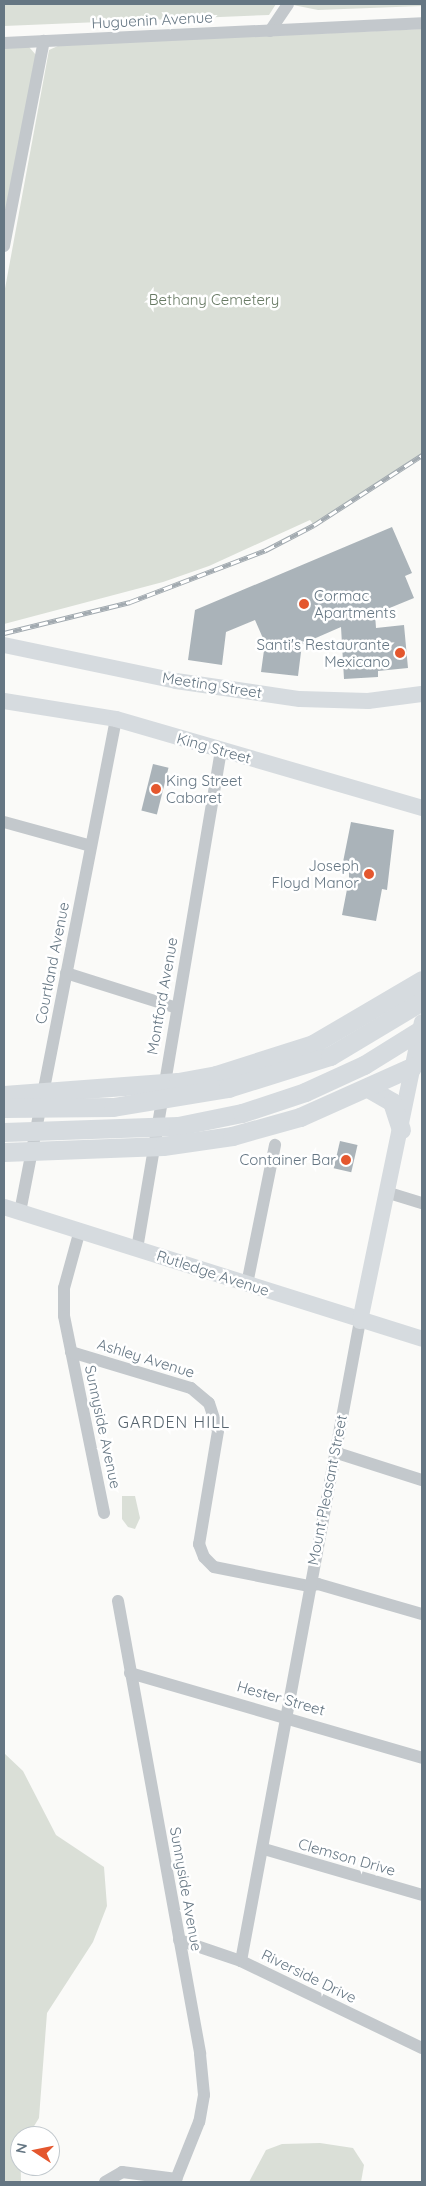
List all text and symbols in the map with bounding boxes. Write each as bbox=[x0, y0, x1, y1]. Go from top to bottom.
street label: Huguenin Avenue bbox=[91, 8, 213, 32]
park label: Bethany Cemetery bbox=[149, 291, 279, 309]
place label: Cormac Apartments bbox=[314, 586, 396, 621]
marker: Cormac Apartments bbox=[298, 598, 310, 610]
place label: Santi's Restaurante Mexicano bbox=[257, 635, 390, 670]
marker: Santi's Restaurante Mexicano bbox=[394, 647, 406, 659]
street label: Meeting Street bbox=[161, 668, 263, 702]
street label: King Street bbox=[175, 729, 253, 767]
place label: King Street Cabaret bbox=[166, 771, 242, 806]
marker: King Street Cabaret bbox=[150, 783, 162, 795]
place label: Joseph Floyd Manor bbox=[272, 856, 359, 891]
marker: Joseph Floyd Manor bbox=[363, 868, 375, 880]
street label: Courtland Avenue bbox=[31, 900, 73, 1026]
street label: Montford Avenue bbox=[143, 936, 181, 1056]
place label: Container Bar bbox=[239, 1151, 336, 1169]
marker: Container Bar bbox=[340, 1154, 352, 1166]
street label: Rutledge Avenue bbox=[154, 1246, 272, 1300]
street label: Ashley Avenue bbox=[95, 1335, 197, 1381]
street label: Sunnyside Avenue bbox=[81, 1364, 125, 1490]
district label: GARDEN HILL bbox=[116, 1412, 232, 1432]
street label: Mount Pleasant Street bbox=[304, 1413, 350, 1567]
street label: Hester Street bbox=[235, 1677, 327, 1719]
street label: Sunnyside Avenue bbox=[166, 1825, 206, 1953]
street label: Clemson Drive bbox=[296, 1835, 398, 1879]
street label: Riverside Drive bbox=[259, 1945, 359, 2007]
north arrow bbox=[10, 2126, 60, 2176]
text: N bbox=[11, 2142, 31, 2155]

